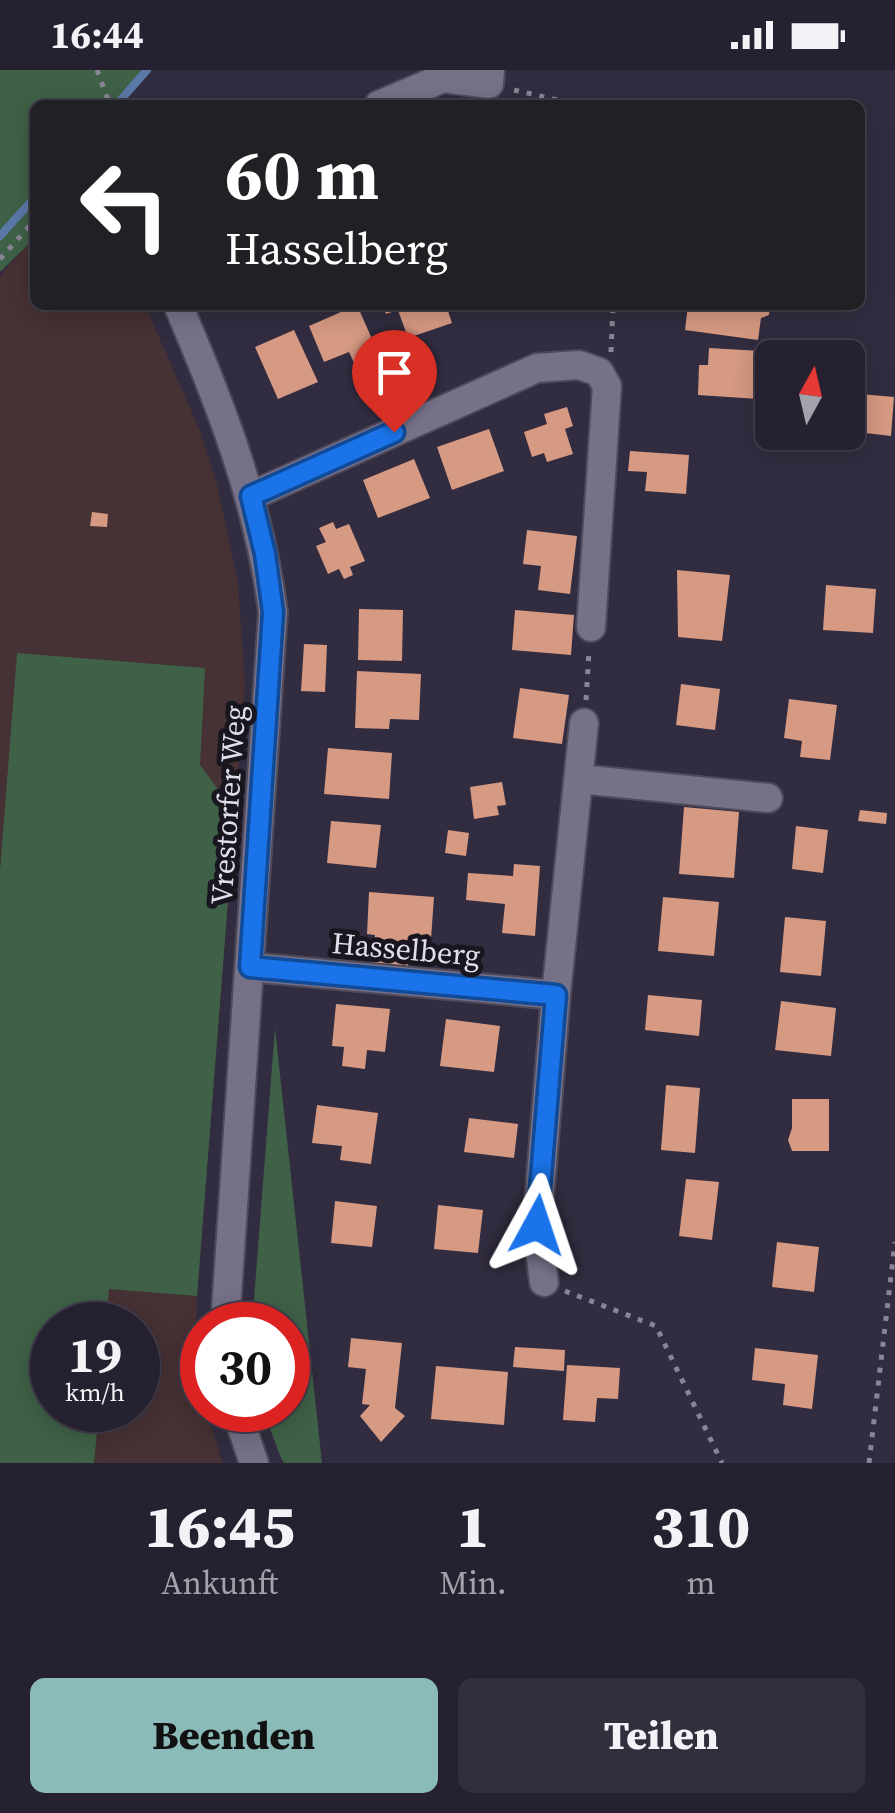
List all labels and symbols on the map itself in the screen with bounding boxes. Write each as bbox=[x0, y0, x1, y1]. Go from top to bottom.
pin bbox=[352, 330, 437, 433]
north arrow bbox=[755, 340, 865, 450]
street label: Vrestorfer Weg bbox=[201, 704, 255, 906]
street label: Hasselberg bbox=[330, 922, 482, 976]
position arrow bbox=[485, 1173, 589, 1277]
speed limit sign: 30 bbox=[180, 1302, 310, 1432]

